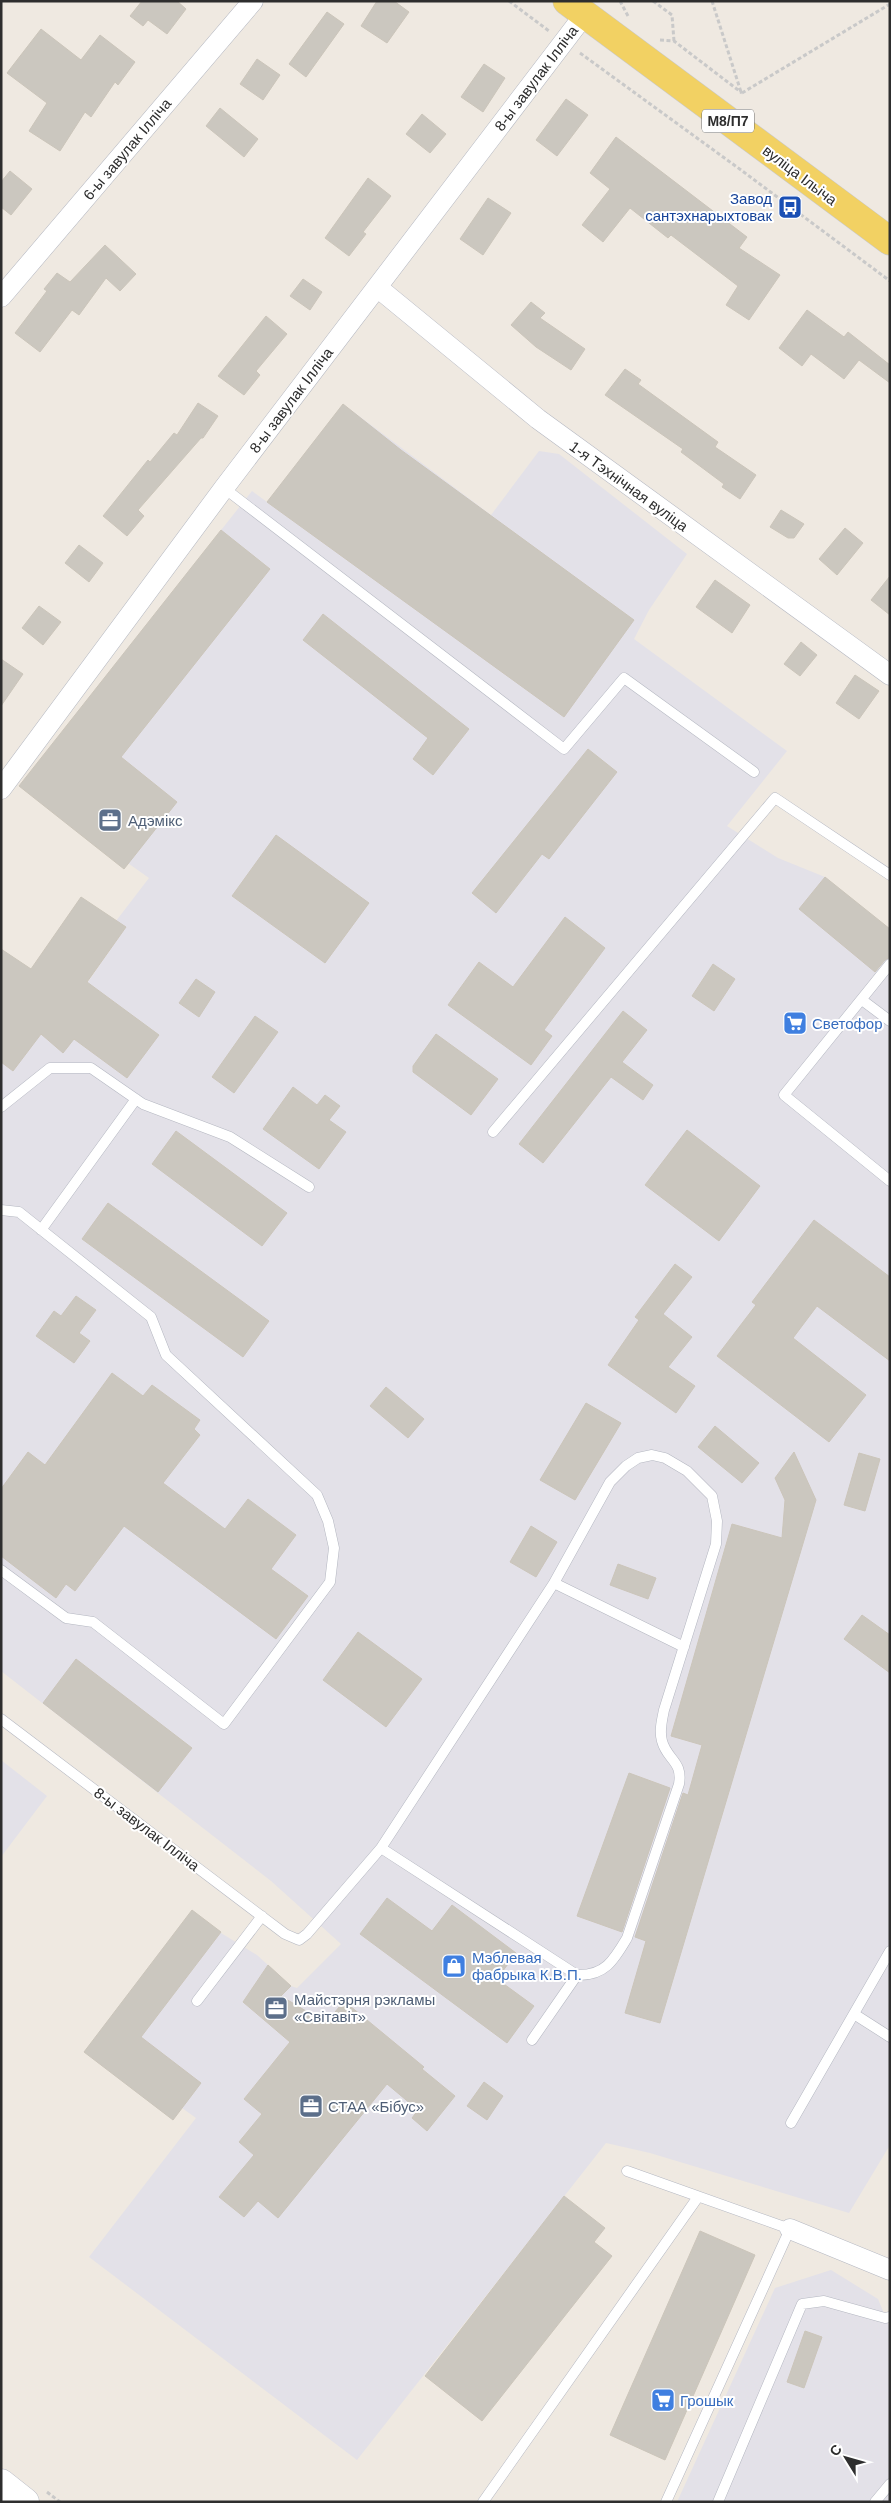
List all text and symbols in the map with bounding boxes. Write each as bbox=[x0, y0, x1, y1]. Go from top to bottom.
street label: 8-ы завулак Ілліча bbox=[491, 22, 581, 134]
street label: 6-ы завулак Ілліча bbox=[80, 94, 175, 203]
road number: М8/П7 bbox=[702, 110, 754, 132]
street label: вуліца Ільіча bbox=[760, 142, 841, 209]
place label: Завод сантэхнарыхтовак bbox=[645, 190, 772, 224]
bus stop icon: Завод сантэхнарыхтовак bbox=[777, 194, 803, 220]
street label: 8-ы завулак Ілліча bbox=[246, 344, 336, 456]
street label: 1-я Тэхнічная вуліца bbox=[567, 437, 692, 535]
office icon: Адэмікс bbox=[97, 807, 123, 833]
place label: Адэмікс bbox=[128, 812, 183, 829]
supermarket icon: Светофор bbox=[782, 1010, 808, 1036]
place label: Светофор bbox=[812, 1015, 883, 1032]
street label: 8-ы завулак Ілліча bbox=[91, 1784, 203, 1874]
place label: Мэблевая фабрыка К.В.П. bbox=[472, 1949, 582, 1983]
shop icon: Мэблевая фабрыка К.В.П. bbox=[441, 1953, 467, 1979]
place label: Майстэрня рэкламы «Світавіт» bbox=[294, 1991, 435, 2025]
office icon: Майстэрня рэкламы «Світавіт» bbox=[263, 1995, 289, 2021]
office icon: СТАА «Бібус» bbox=[298, 2093, 324, 2119]
place label: СТАА «Бібус» bbox=[328, 2098, 424, 2115]
supermarket icon: Грошык bbox=[650, 2387, 676, 2413]
place label: Грошык bbox=[680, 2392, 734, 2409]
north arrow bbox=[821, 2433, 871, 2483]
text: С bbox=[826, 2441, 845, 2459]

